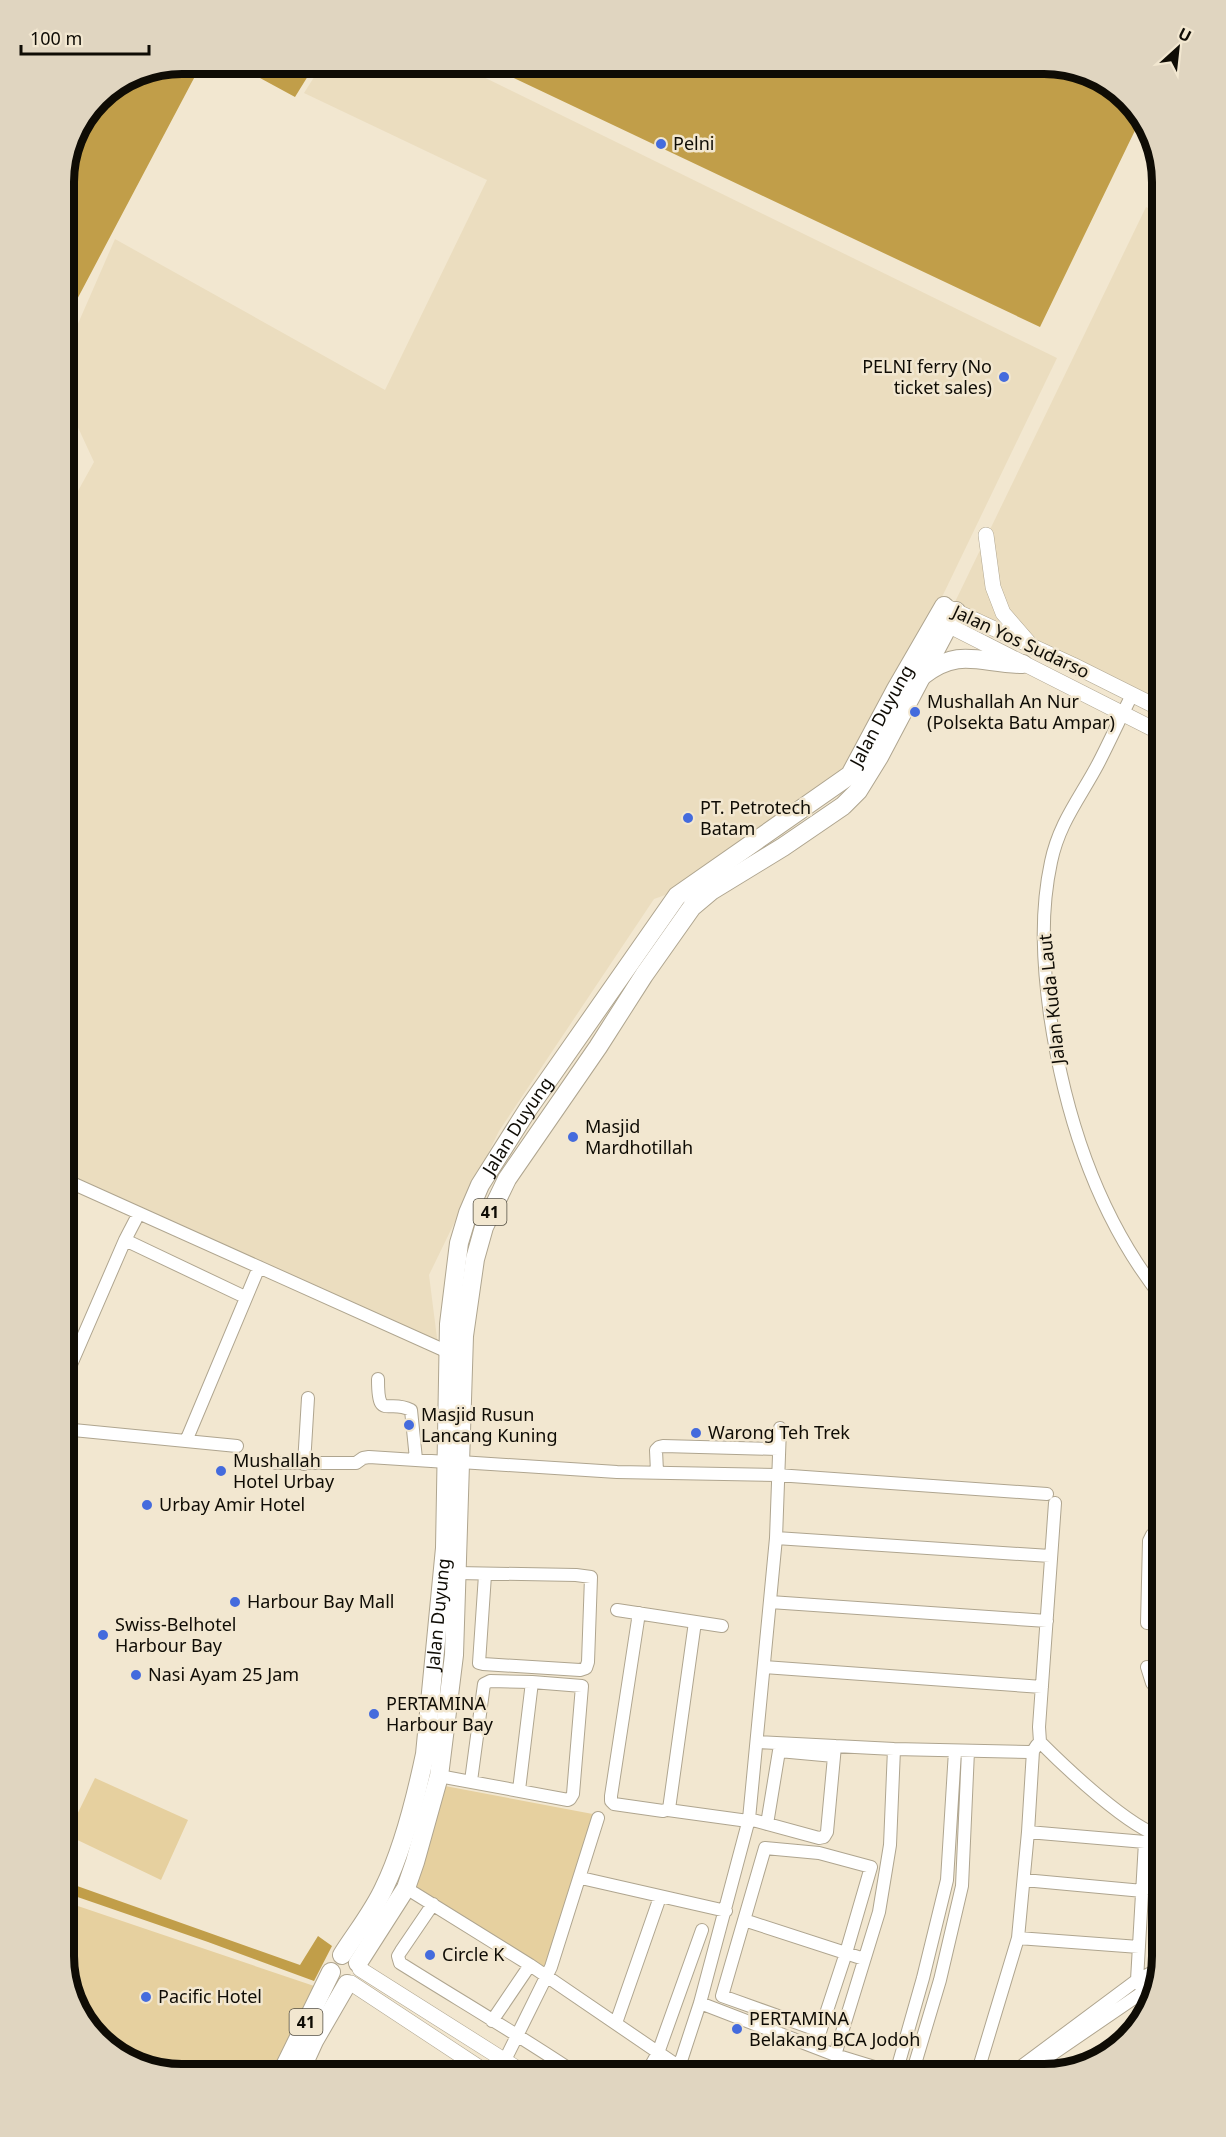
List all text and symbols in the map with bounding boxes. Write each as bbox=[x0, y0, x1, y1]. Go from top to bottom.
scale bar bbox=[21, 18, 148, 56]
north arrow bbox=[1148, 18, 1208, 78]
text: U bbox=[1174, 22, 1195, 47]
text: 100 m bbox=[30, 26, 82, 50]
place label: Pelni bbox=[673, 131, 714, 155]
marker: Pelni bbox=[654, 137, 668, 151]
place label: PELNI ferry (No ticket sales) bbox=[862, 354, 992, 399]
marker: PELNI ferry (No ticket sales) bbox=[997, 370, 1011, 384]
street label: Jalan Yos Sudarso bbox=[947, 598, 1094, 683]
street label: Jalan Duyung bbox=[843, 660, 918, 772]
place label: Mushallah An Nur (Polsekta Batu Ampar) bbox=[927, 689, 1115, 734]
marker: Mushallah An Nur (Polsekta Batu Ampar) bbox=[908, 705, 922, 719]
place label: PT. Petrotech Batam bbox=[700, 795, 811, 840]
marker: PT. Petrotech Batam bbox=[681, 811, 695, 825]
street label: Jalan Kuda Laut bbox=[1032, 932, 1070, 1067]
street label: Jalan Duyung bbox=[475, 1072, 558, 1181]
place label: Masjid Mardhotillah bbox=[585, 1114, 693, 1159]
marker: Masjid Mardhotillah bbox=[566, 1130, 580, 1144]
road number: 41 bbox=[474, 1199, 506, 1225]
place label: Masjid Rusun Lancang Kuning bbox=[421, 1402, 558, 1447]
marker: Masjid Rusun Lancang Kuning bbox=[402, 1418, 416, 1432]
place label: Warong Teh Trek bbox=[708, 1420, 850, 1444]
marker: Warong Teh Trek bbox=[689, 1426, 703, 1440]
place label: Mushallah Hotel Urbay bbox=[233, 1448, 335, 1493]
marker: Mushallah Hotel Urbay bbox=[214, 1464, 228, 1478]
place label: Urbay Amir Hotel bbox=[159, 1492, 305, 1516]
marker: Urbay Amir Hotel bbox=[140, 1498, 154, 1512]
street label: Jalan Duyung bbox=[420, 1557, 455, 1673]
place label: Harbour Bay Mall bbox=[247, 1589, 394, 1613]
marker: Harbour Bay Mall bbox=[228, 1595, 242, 1609]
place label: Swiss-Belhotel Harbour Bay bbox=[115, 1612, 237, 1657]
marker: Swiss-Belhotel Harbour Bay bbox=[96, 1628, 110, 1642]
place label: Nasi Ayam 25 Jam bbox=[148, 1662, 299, 1686]
marker: Nasi Ayam 25 Jam bbox=[129, 1668, 143, 1682]
place label: PERTAMINA Harbour Bay bbox=[386, 1691, 494, 1736]
marker: PERTAMINA Harbour Bay bbox=[367, 1707, 381, 1721]
place label: Circle K bbox=[442, 1942, 505, 1966]
marker: Circle K bbox=[423, 1948, 437, 1962]
place label: Pacific Hotel bbox=[158, 1984, 262, 2008]
marker: Pacific Hotel bbox=[139, 1990, 153, 2004]
place label: PERTAMINA Belakang BCA Jodoh bbox=[749, 2006, 920, 2051]
road number: 41 bbox=[290, 2009, 322, 2035]
marker: PERTAMINA Belakang BCA Jodoh bbox=[730, 2022, 744, 2036]

